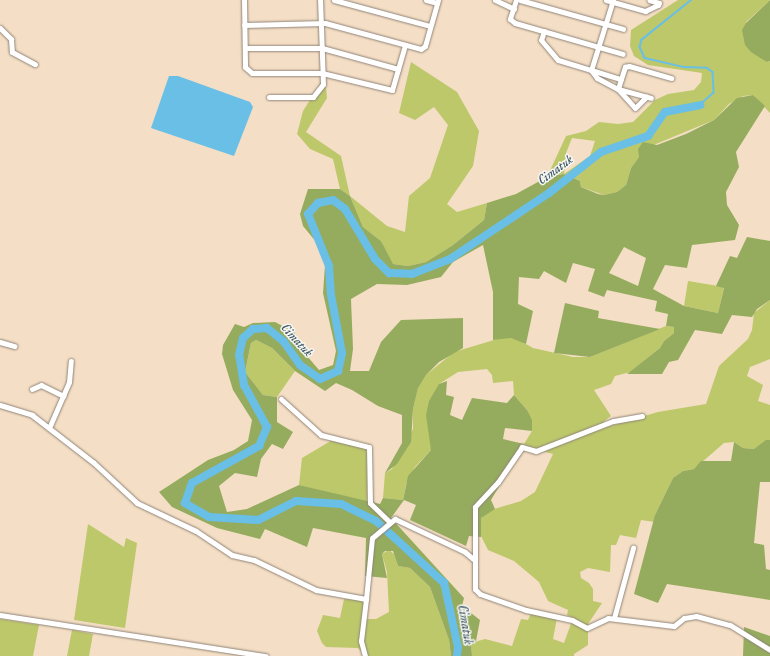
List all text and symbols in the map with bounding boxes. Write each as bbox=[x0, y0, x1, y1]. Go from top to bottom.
water label: Cimatuk bbox=[535, 153, 577, 189]
water label: Cimatuk bbox=[277, 321, 315, 361]
water label: Cimatuk bbox=[453, 604, 475, 646]

